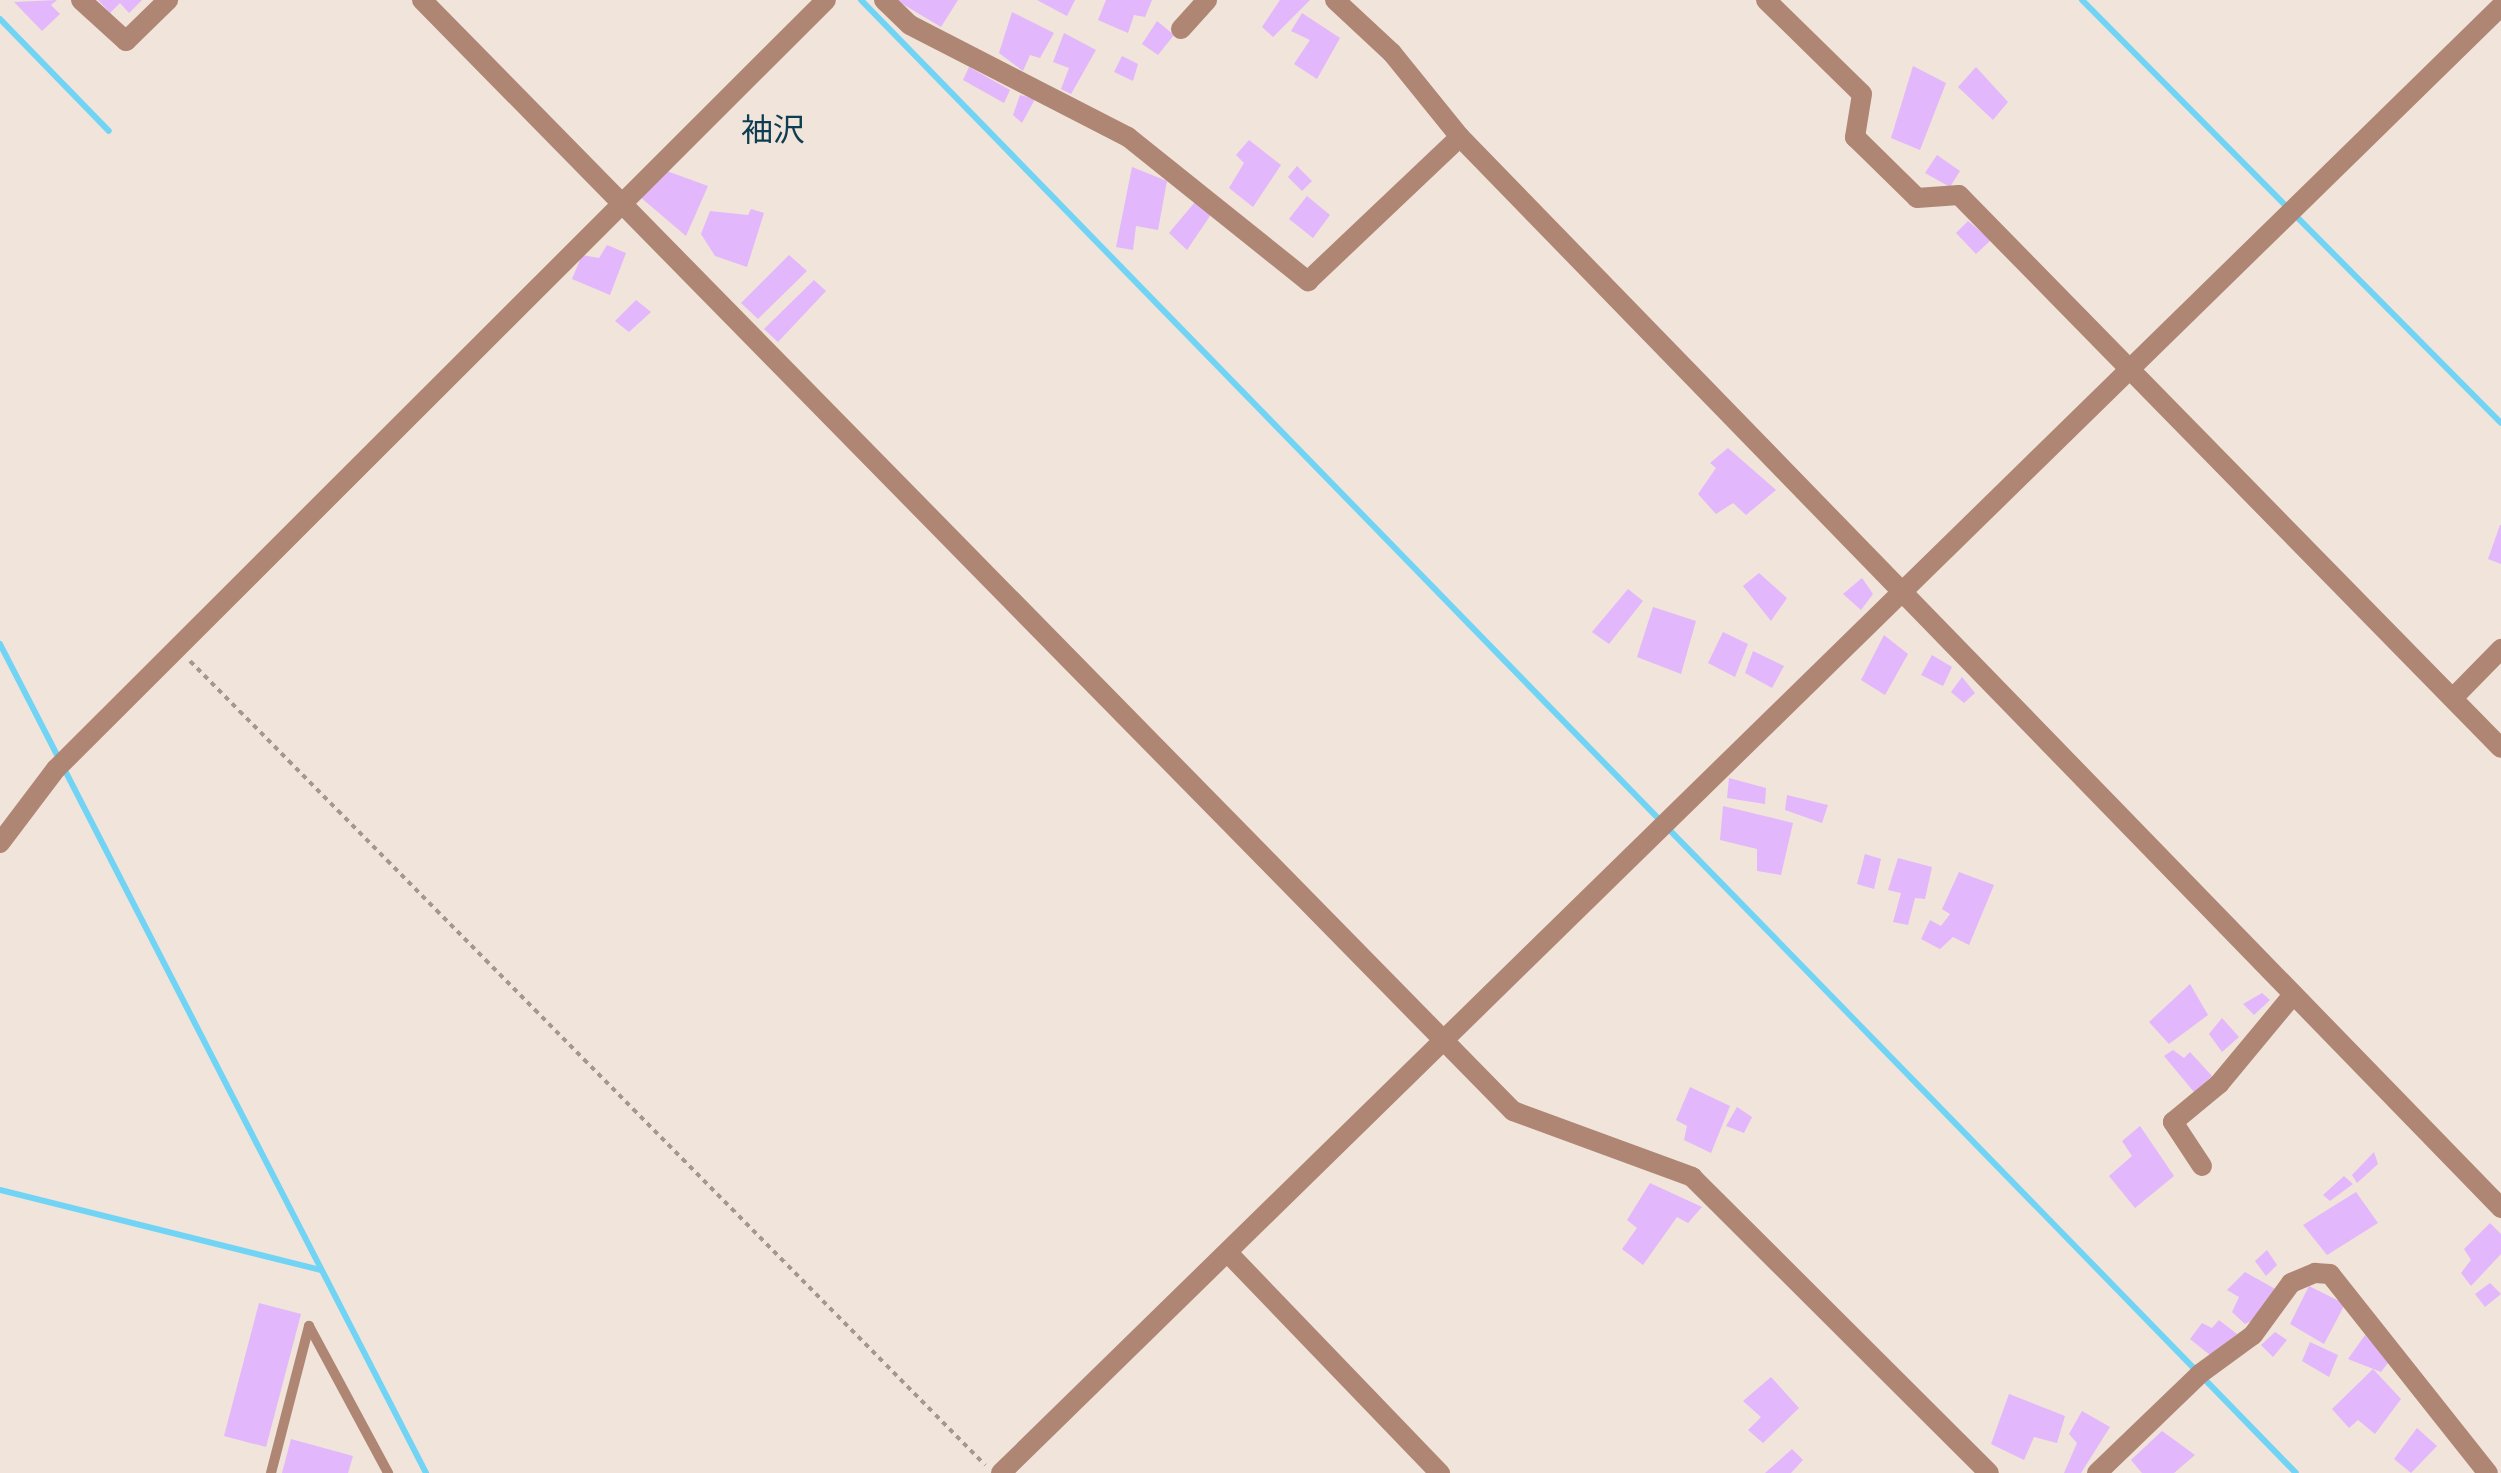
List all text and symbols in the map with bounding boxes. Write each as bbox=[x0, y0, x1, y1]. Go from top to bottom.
district label: 袖沢 bbox=[741, 109, 805, 147]

